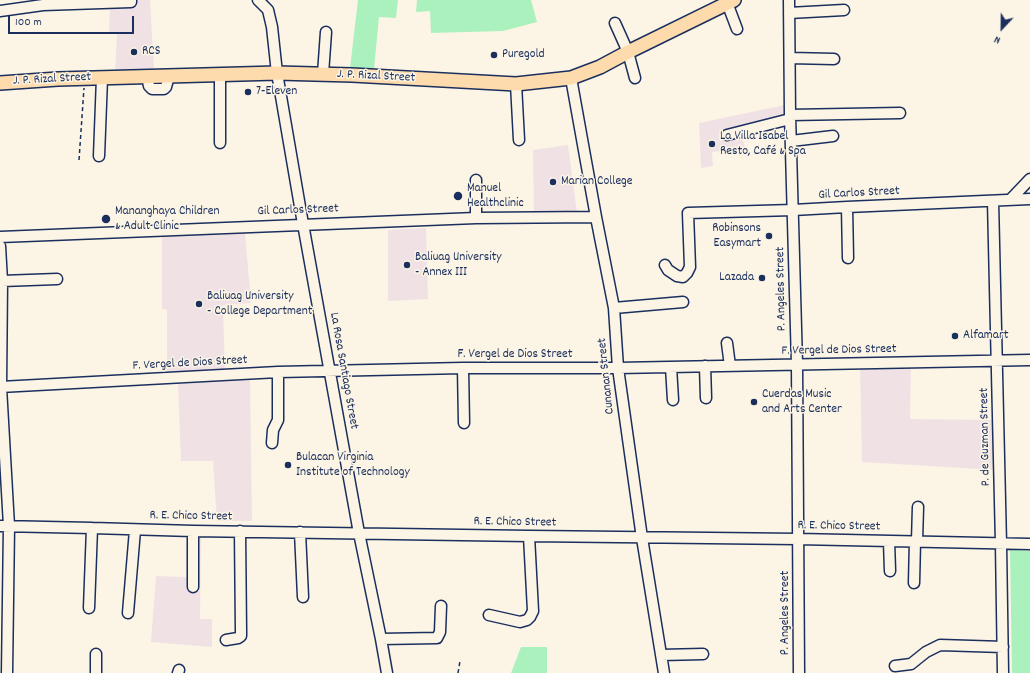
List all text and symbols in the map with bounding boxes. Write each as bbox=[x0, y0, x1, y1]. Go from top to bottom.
scale bar bbox=[10, 8, 136, 34]
north arrow bbox=[982, 8, 1022, 48]
text: 100 m bbox=[15, 14, 42, 31]
text: N bbox=[992, 31, 1003, 48]
place label: RCS bbox=[142, 44, 160, 60]
marker: RCS bbox=[129, 47, 139, 57]
place label: Puregold bbox=[502, 47, 545, 63]
marker: Puregold bbox=[489, 50, 499, 60]
street label: J. P. Rizal Street bbox=[336, 67, 416, 87]
street label: J. P. Rizal Street bbox=[12, 70, 92, 90]
place label: 7-Eleven bbox=[256, 84, 297, 100]
marker: 7-Eleven bbox=[243, 87, 253, 97]
place label: La Villa Isabel Resto, Café & Spa bbox=[720, 129, 806, 160]
marker: La Villa Isabel Resto, Café & Spa bbox=[707, 139, 717, 149]
place label: Marian College bbox=[561, 174, 633, 190]
marker: Marian College bbox=[548, 177, 558, 187]
place label: Manuel Healthclinic bbox=[467, 181, 524, 212]
street label: Gil Carlos Street bbox=[818, 184, 900, 204]
marker: Manuel Healthclinic bbox=[452, 190, 464, 202]
street label: Gil Carlos Street bbox=[257, 202, 339, 220]
place label: Mananghaya Children & Adult Clinic bbox=[115, 204, 219, 235]
marker: Mananghaya Children & Adult Clinic bbox=[100, 213, 112, 225]
place label: Robinsons Easymart bbox=[712, 221, 761, 252]
marker: Robinsons Easymart bbox=[764, 231, 774, 241]
street label: P. Angeles Street bbox=[773, 247, 791, 331]
place label: Baliuag University - Annex III bbox=[415, 250, 502, 281]
marker: Baliuag University - Annex III bbox=[402, 260, 412, 270]
place label: Lazada bbox=[719, 270, 754, 286]
marker: Lazada bbox=[757, 273, 767, 283]
place label: Baliuag University - College Department bbox=[207, 289, 313, 320]
marker: Baliuag University - College Department bbox=[194, 299, 204, 309]
street label: La Rosa Santiago Street bbox=[325, 311, 361, 431]
place label: Alfamart bbox=[963, 328, 1009, 344]
marker: Alfamart bbox=[950, 331, 960, 341]
street label: Cunanan Street bbox=[595, 337, 619, 415]
street label: F. Vergel de Dios Street bbox=[781, 342, 897, 360]
street label: F. Vergel de Dios Street bbox=[458, 347, 572, 363]
street label: F. Vergel de Dios Street bbox=[132, 353, 248, 375]
place label: Cuerdas Music and Arts Center bbox=[762, 387, 842, 418]
street label: P. de Guzman Street bbox=[977, 388, 995, 486]
marker: Cuerdas Music and Arts Center bbox=[749, 397, 759, 407]
place label: Bulacan Virginia Institute of Technology bbox=[296, 450, 410, 481]
marker: Bulacan Virginia Institute of Technology bbox=[283, 460, 293, 470]
street label: R. E. Chico Street bbox=[149, 508, 233, 526]
street label: R. E. Chico Street bbox=[473, 514, 557, 532]
street label: R. E. Chico Street bbox=[797, 518, 881, 536]
street label: P. Angeles Street bbox=[778, 571, 794, 655]

